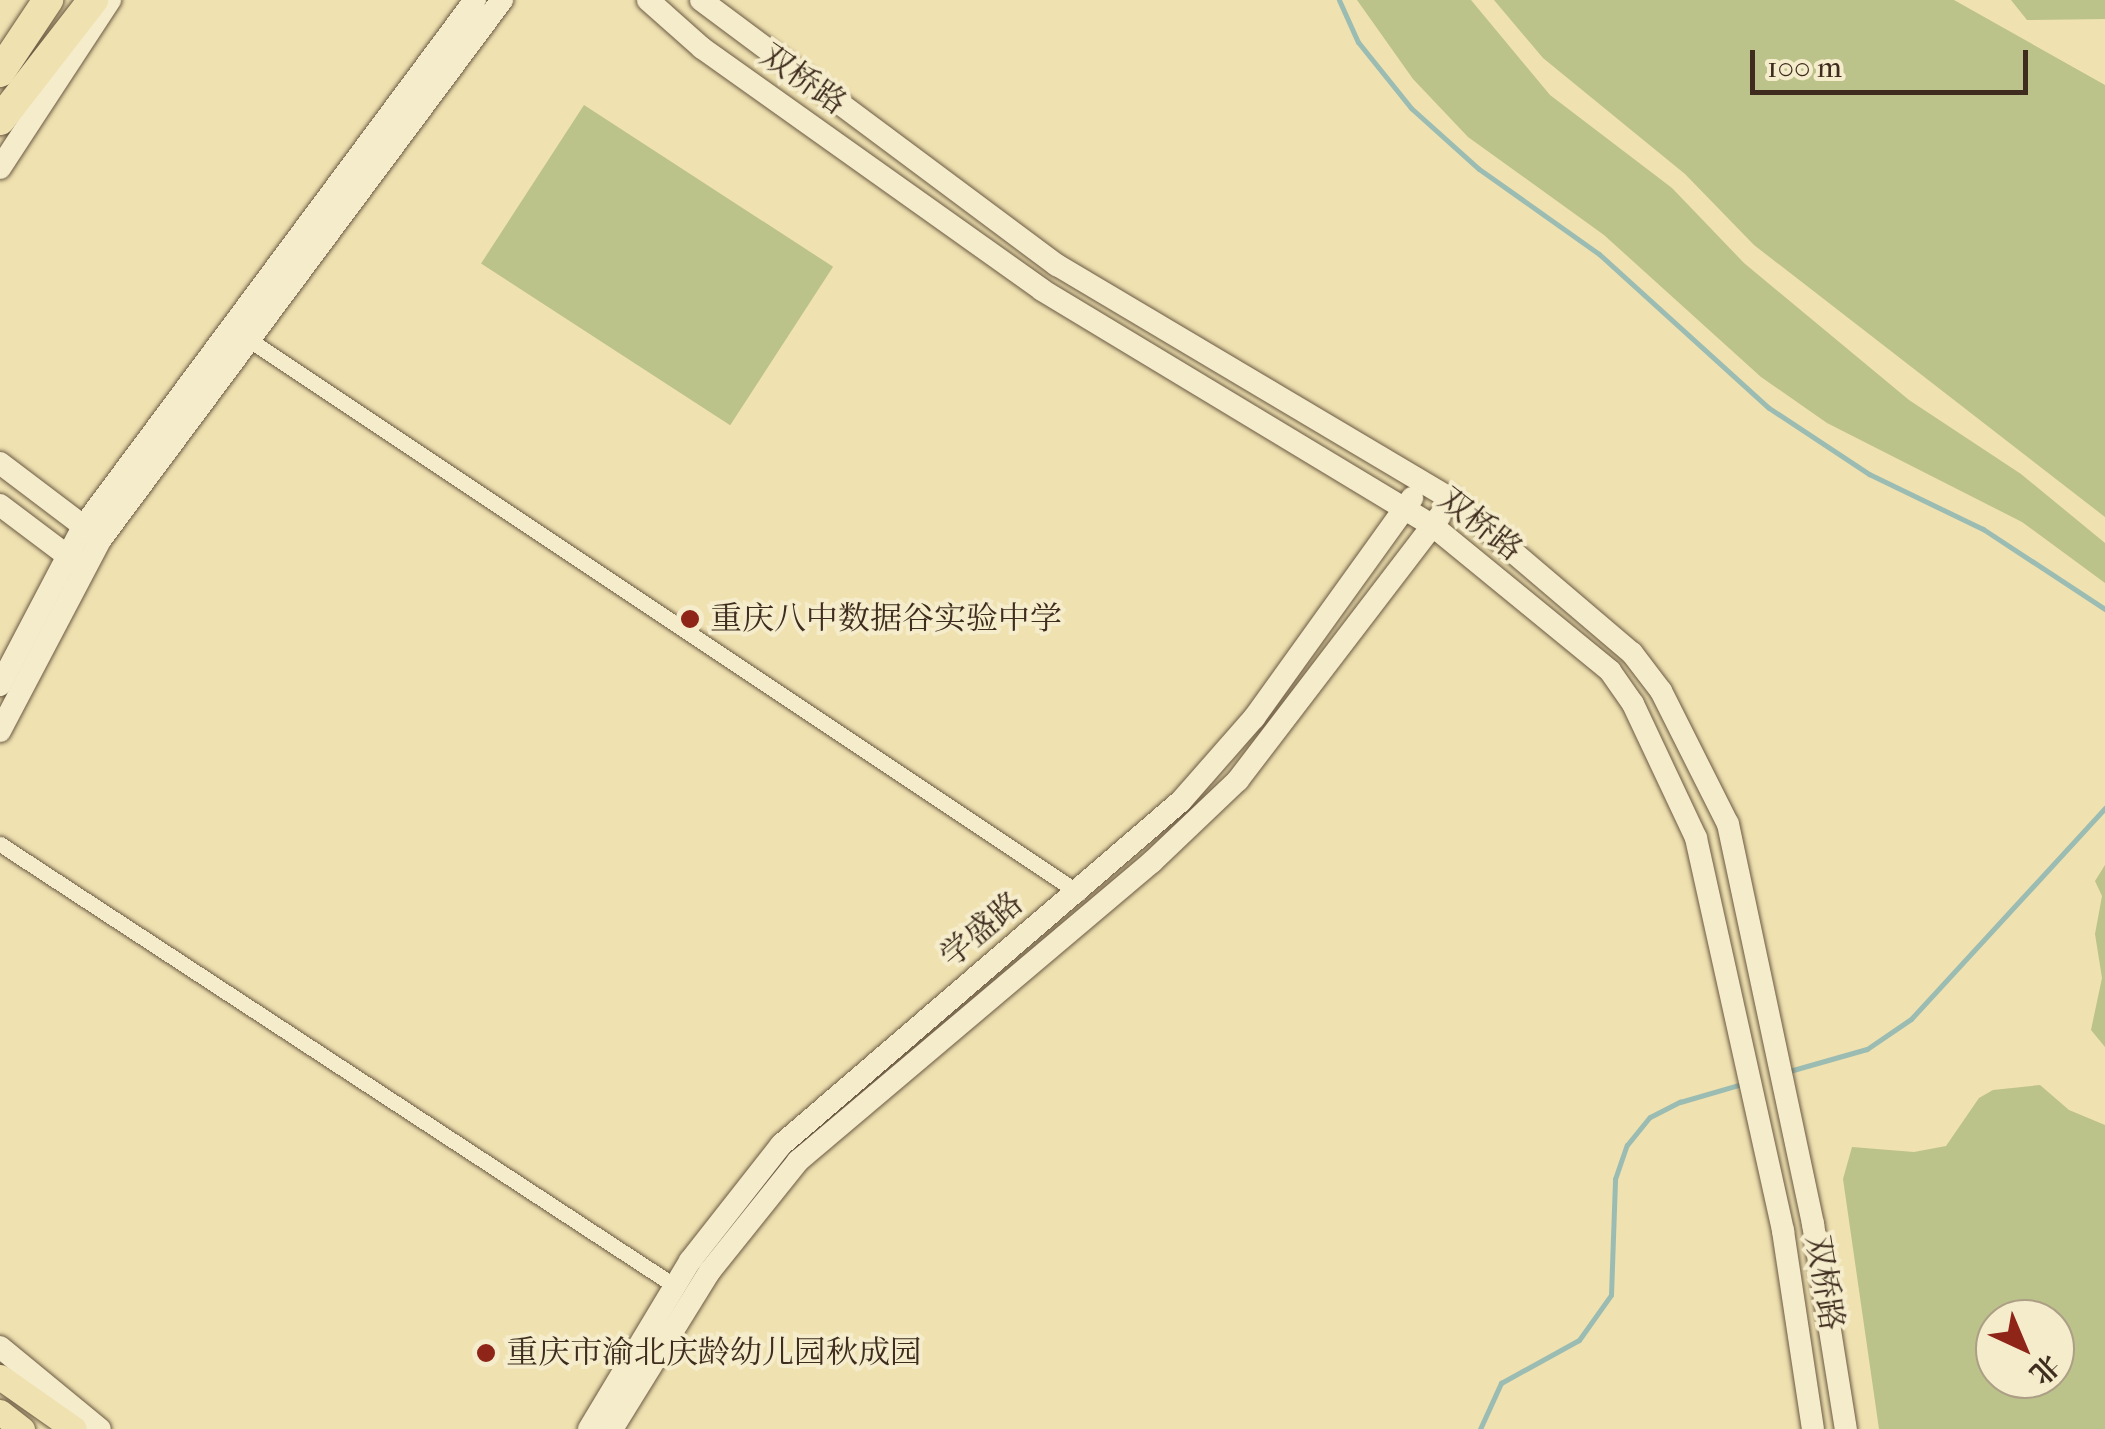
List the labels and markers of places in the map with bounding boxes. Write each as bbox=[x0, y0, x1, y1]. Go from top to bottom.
place label: 重庆八中数据谷实验中学 bbox=[710, 600, 1062, 638]
marker: 重庆八中数据谷实验中学 bbox=[679, 608, 701, 630]
place label: 重庆市渝北庆龄幼儿园秋成园 bbox=[506, 1334, 922, 1372]
marker: 重庆市渝北庆龄幼儿园秋成园 bbox=[475, 1342, 497, 1364]

